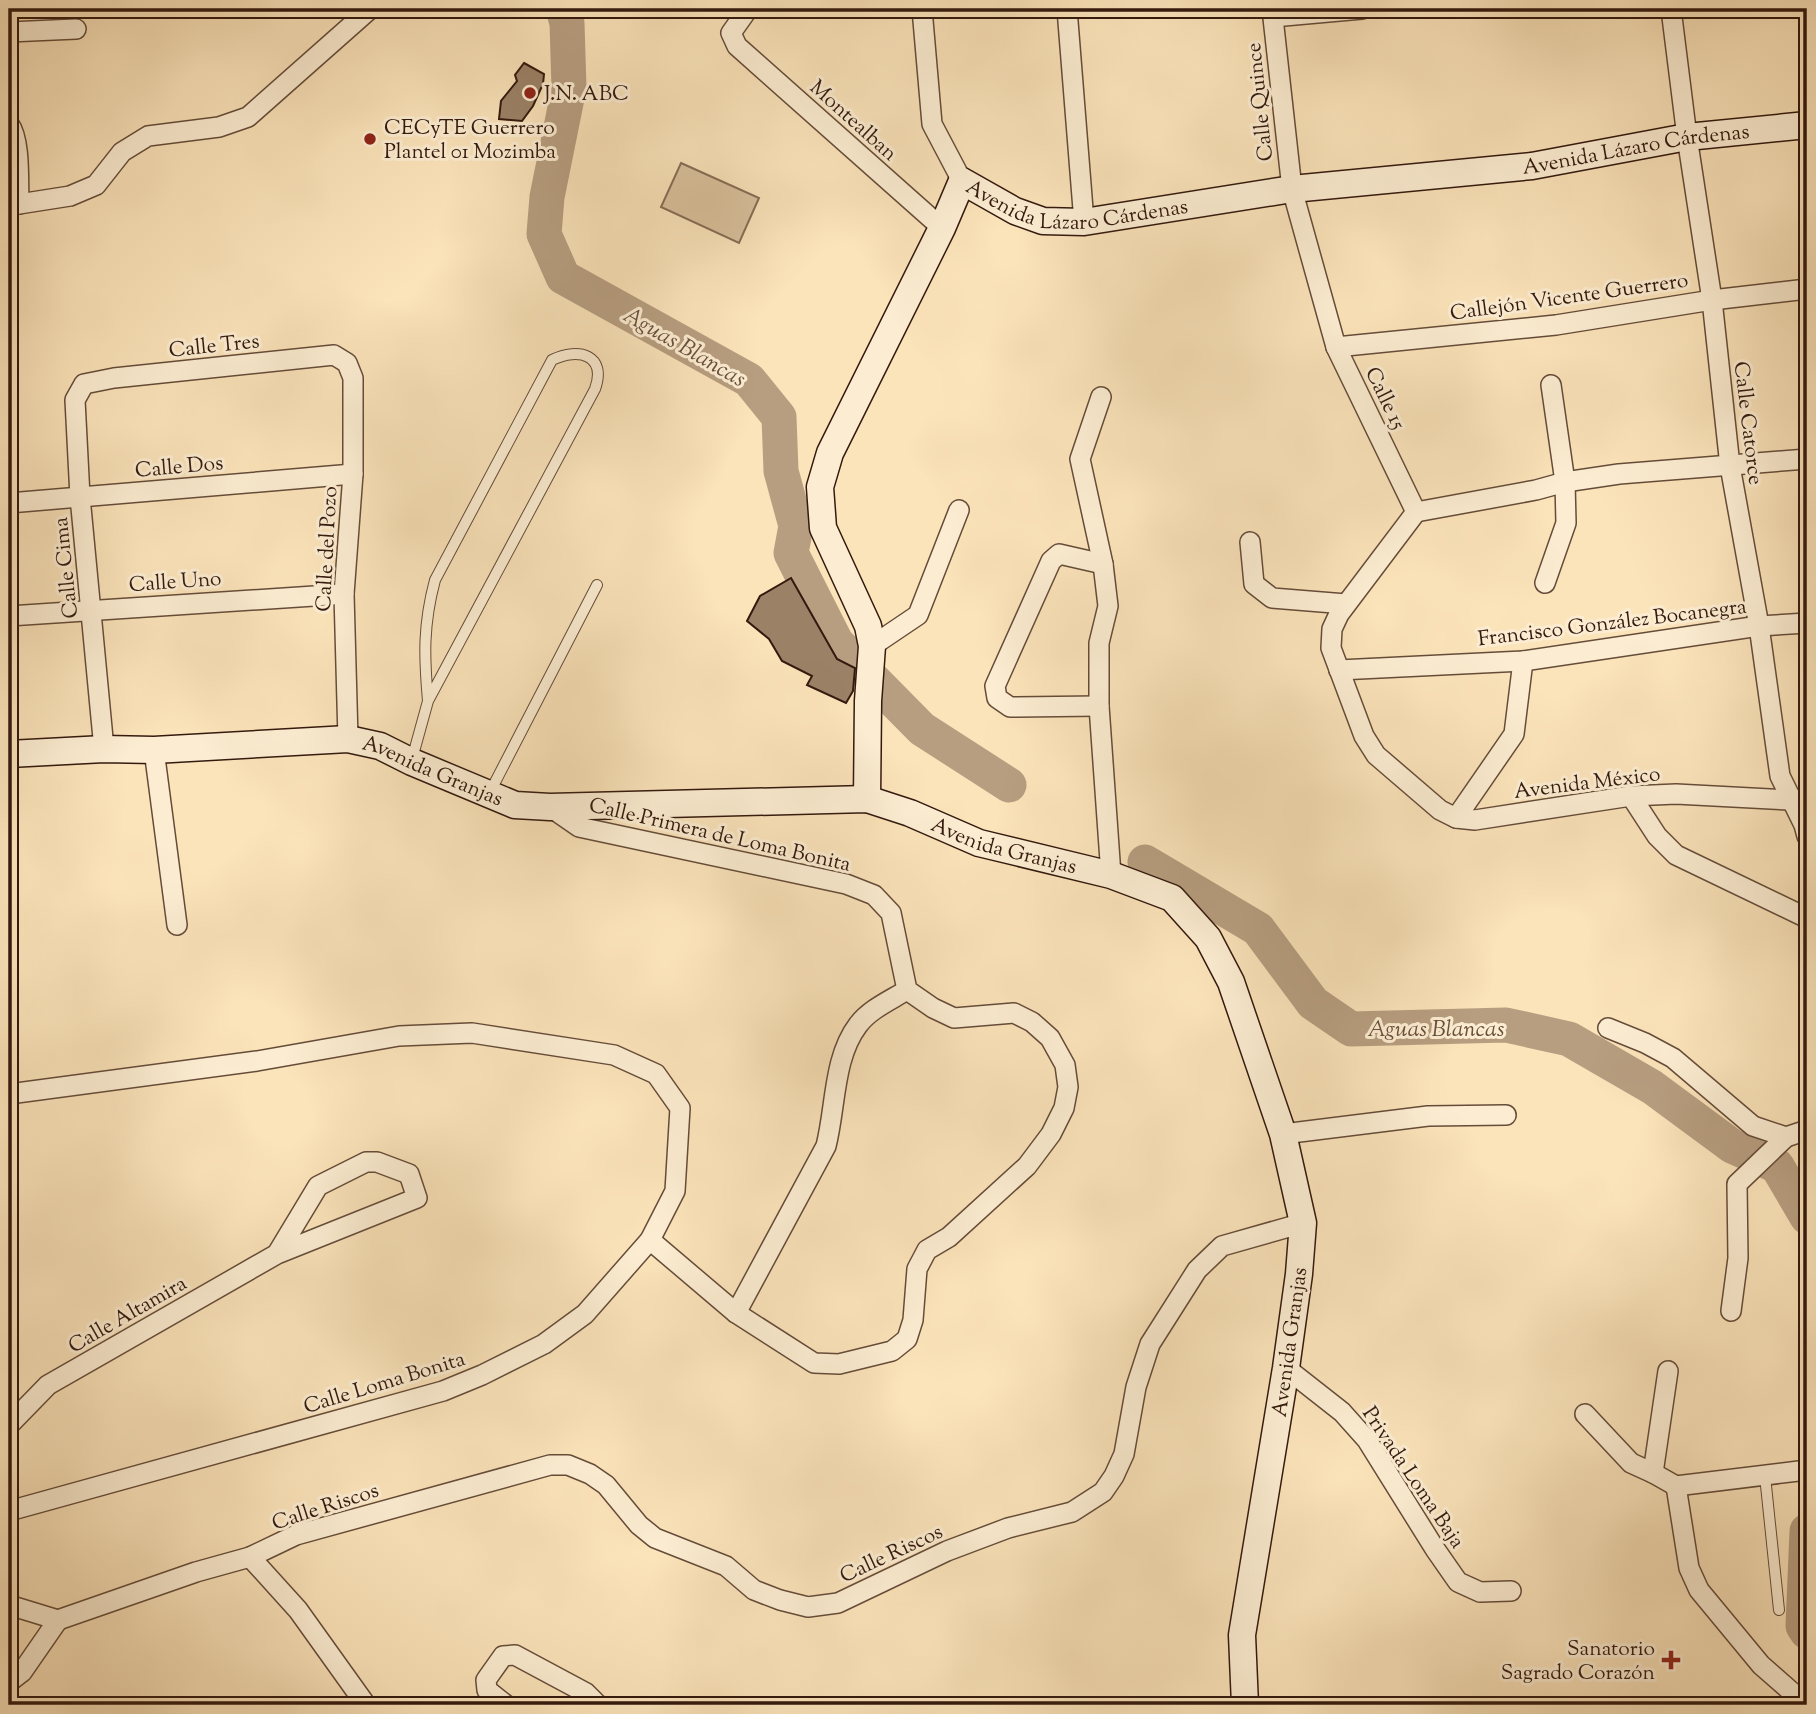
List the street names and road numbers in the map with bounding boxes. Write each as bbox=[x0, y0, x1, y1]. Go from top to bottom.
street label: Calle Quince bbox=[1240, 41, 1282, 163]
street label: Montealban bbox=[802, 74, 903, 169]
street label: Avenida Lázaro Cárdenas bbox=[1521, 118, 1751, 184]
street label: Avenida Lázaro Cárdenas bbox=[960, 173, 1190, 239]
street label: Callejón Vicente Guerrero bbox=[1448, 266, 1690, 330]
street label: Calle Tres bbox=[167, 327, 261, 367]
street label: Calle Catorce bbox=[1725, 360, 1769, 487]
street label: Calle 15 bbox=[1356, 362, 1412, 435]
street label: Calle Dos bbox=[134, 449, 225, 487]
street label: Calle del Pozo bbox=[310, 486, 346, 613]
street label: Calle Cima bbox=[47, 515, 87, 620]
street label: Calle Uno bbox=[128, 565, 223, 601]
street label: Francisco González Bocanegra bbox=[1476, 593, 1749, 655]
street label: Avenida Granjas bbox=[359, 730, 507, 815]
street label: Avenida México bbox=[1512, 760, 1662, 808]
street label: Calle Primera de Loma Bonita bbox=[586, 791, 854, 881]
street label: Avenida Granjas bbox=[926, 811, 1080, 883]
street label: Avenida Granjas bbox=[1266, 1265, 1316, 1419]
street label: Calle Altamira bbox=[63, 1269, 193, 1362]
street label: Calle Loma Bonita bbox=[300, 1345, 469, 1423]
street label: Privada Loma Baja bbox=[1354, 1401, 1471, 1555]
street label: Calle Riscos bbox=[268, 1477, 383, 1539]
street label: Calle Riscos bbox=[835, 1518, 948, 1592]

